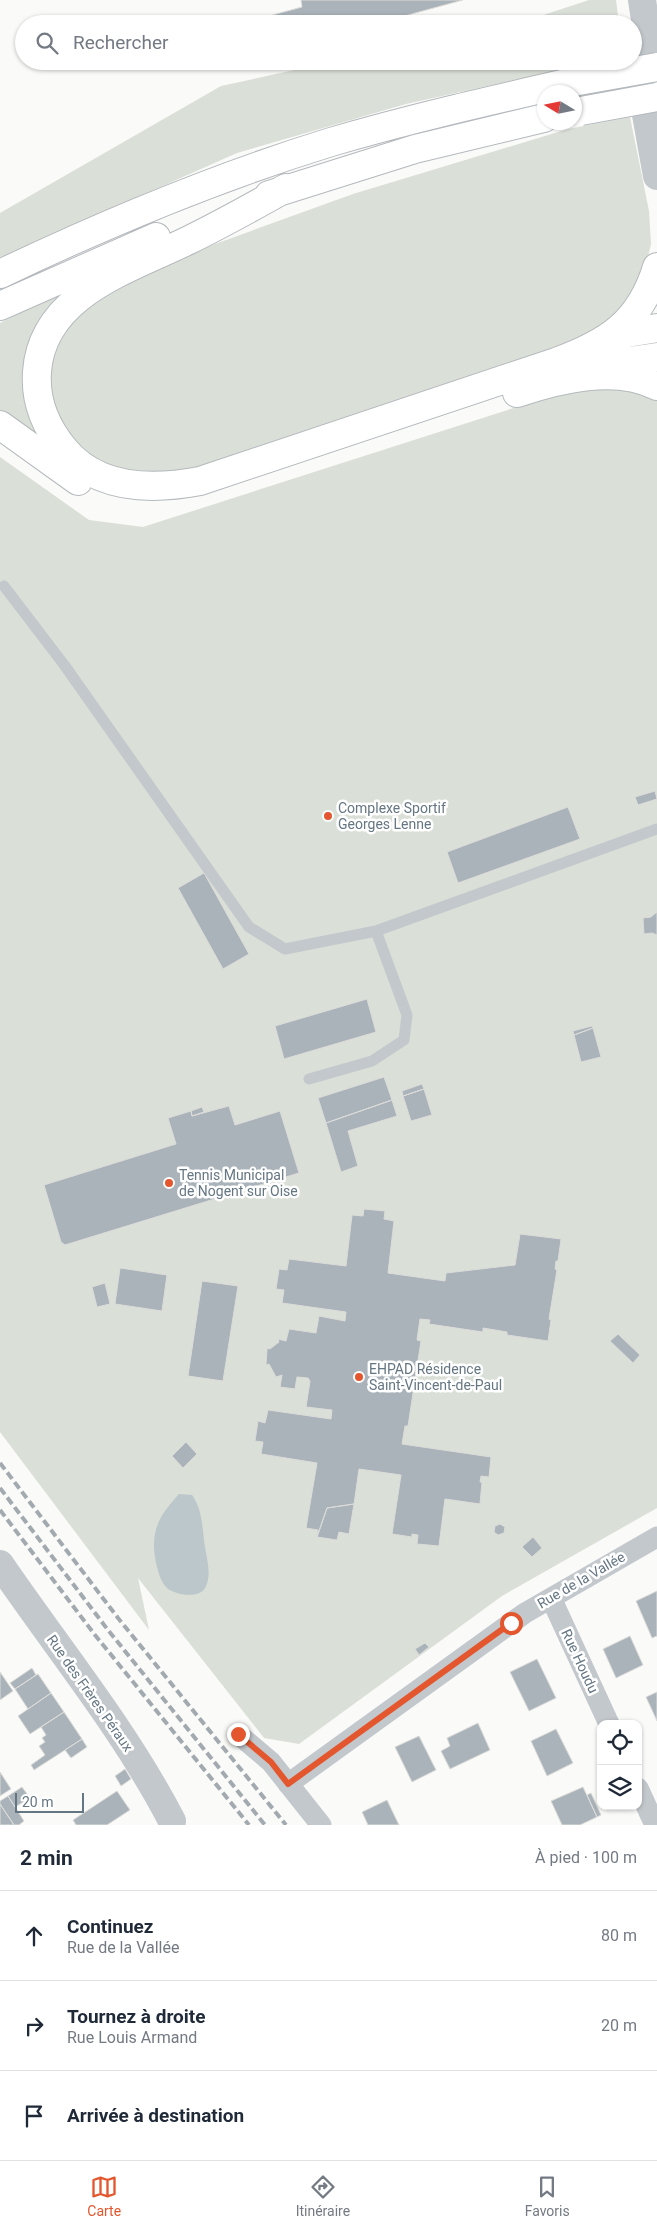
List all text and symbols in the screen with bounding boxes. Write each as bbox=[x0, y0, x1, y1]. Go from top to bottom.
search box bbox=[15, 15, 642, 70]
icon: search bbox=[33, 29, 61, 57]
text: Rechercher bbox=[73, 31, 168, 54]
north arrow bbox=[537, 85, 582, 130]
place label: Complexe Sportif Georges Lenne bbox=[338, 800, 446, 832]
marker: Complexe Sportif Georges Lenne bbox=[322, 810, 334, 822]
place label: Tennis Municipal de Nogent sur Oise bbox=[179, 1167, 298, 1199]
marker: Tennis Municipal de Nogent sur Oise bbox=[163, 1177, 175, 1189]
place label: EHPAD Résidence Saint-Vincent-de-Paul bbox=[369, 1361, 502, 1393]
marker: EHPAD Résidence Saint-Vincent-de-Paul bbox=[353, 1371, 365, 1383]
street label: Rue de la Vallée bbox=[534, 1548, 628, 1612]
route start bbox=[500, 1612, 523, 1635]
street label: Rue Houdu bbox=[558, 1627, 602, 1695]
street label: Rue des Frères Péraux bbox=[44, 1632, 136, 1754]
map controls bbox=[597, 1720, 642, 1810]
button: locate bbox=[597, 1720, 642, 1765]
route end bbox=[227, 1723, 250, 1746]
button: layers bbox=[597, 1765, 642, 1810]
scale bar bbox=[15, 1790, 84, 1813]
text: 20 m bbox=[22, 1794, 54, 1810]
text: 2 min bbox=[20, 1846, 73, 1870]
text: À pied · 100 m bbox=[535, 1848, 637, 1867]
text: Continuez bbox=[67, 1915, 153, 1938]
icon: ahead bbox=[20, 1922, 48, 1950]
text: 80 m bbox=[601, 1926, 637, 1945]
text: Rue de la Vallée bbox=[67, 1938, 179, 1957]
text: Tournez à droite bbox=[67, 2005, 206, 2028]
icon: right bbox=[20, 2012, 48, 2040]
text: 20 m bbox=[601, 2016, 637, 2035]
text: Rue Louis Armand bbox=[67, 2028, 197, 2047]
icon: arrive bbox=[20, 2102, 48, 2130]
text: Arrivée à destination bbox=[67, 2104, 244, 2127]
tab: Carte bbox=[87, 2173, 121, 2219]
tab: Itinéraire bbox=[296, 2173, 350, 2219]
tab: Favoris bbox=[525, 2173, 570, 2219]

